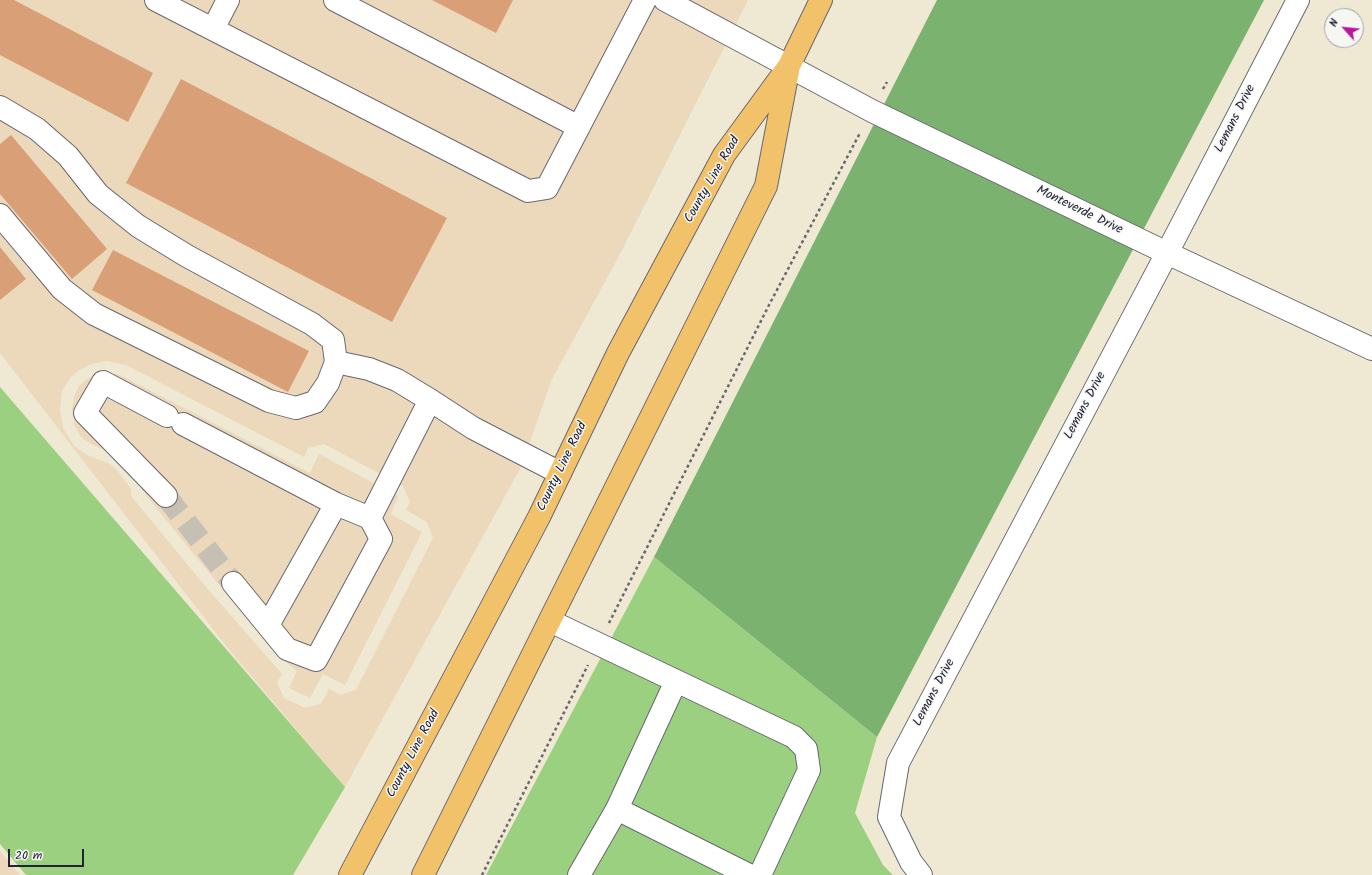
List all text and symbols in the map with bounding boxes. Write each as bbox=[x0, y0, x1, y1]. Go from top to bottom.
north arrow bbox=[1324, 8, 1364, 48]
text: N bbox=[1325, 16, 1344, 30]
street label: Lemans Drive bbox=[1212, 82, 1260, 156]
street label: County Line Road bbox=[682, 134, 744, 226]
street label: Monteverde Drive bbox=[1033, 183, 1125, 239]
street label: Lemans Drive bbox=[1062, 370, 1110, 442]
street label: County Line Road bbox=[535, 420, 591, 514]
street label: Lemans Drive bbox=[911, 657, 959, 729]
street label: County Line Road bbox=[384, 707, 444, 801]
scale bar bbox=[10, 841, 86, 867]
text: 20 m bbox=[15, 846, 42, 865]

